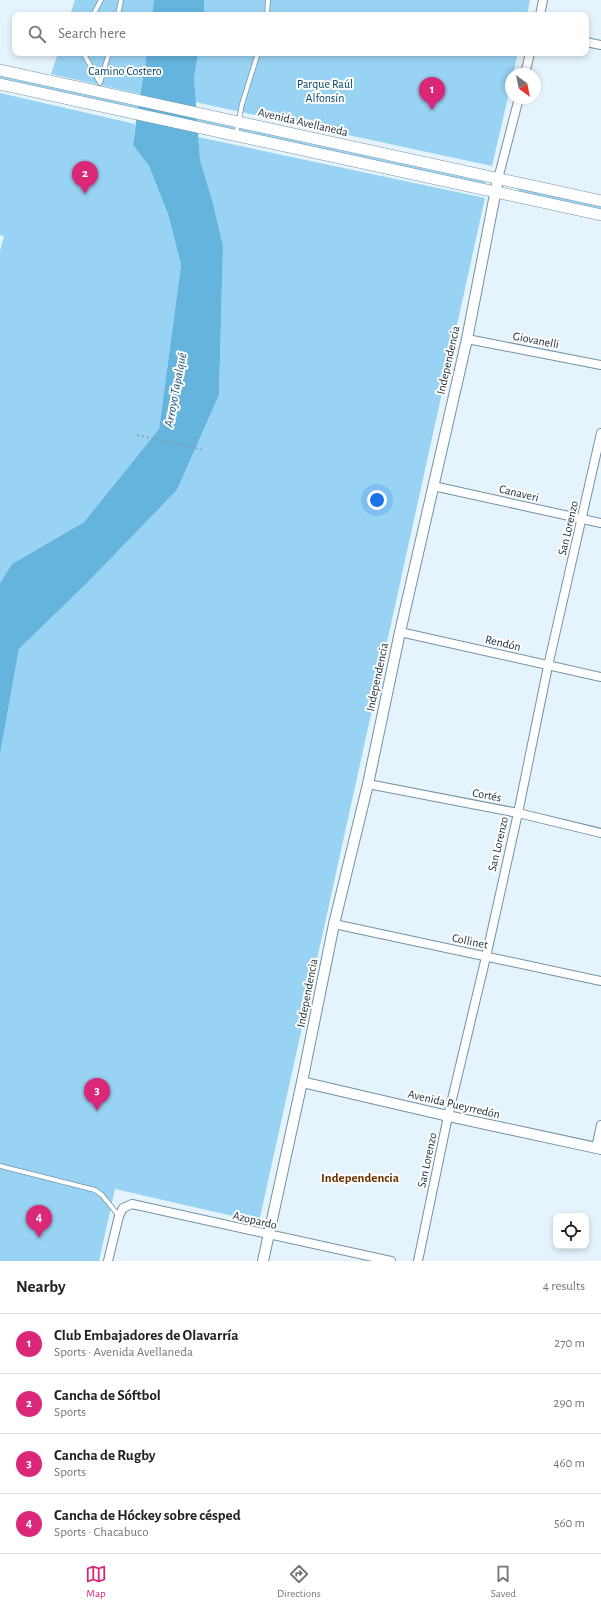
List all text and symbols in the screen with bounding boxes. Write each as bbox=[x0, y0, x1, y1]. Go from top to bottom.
search box bbox=[12, 12, 589, 56]
icon: search bbox=[26, 23, 48, 45]
text: Search here bbox=[58, 26, 126, 41]
park label: Camino Costero bbox=[88, 65, 162, 77]
north arrow bbox=[505, 68, 541, 104]
pin: 1 bbox=[419, 77, 445, 110]
park label: Parque Raúl Alfonsín bbox=[297, 78, 353, 104]
street label: Avenida Avellaneda bbox=[257, 106, 350, 138]
pin: 2 bbox=[72, 161, 98, 194]
street label: Independencia bbox=[434, 324, 462, 395]
street label: Giovanelli bbox=[512, 330, 560, 350]
water label: Arroyo Tapalqué bbox=[162, 352, 190, 429]
street label: Canaveri bbox=[498, 483, 540, 503]
your location bbox=[367, 490, 387, 510]
street label: San Lorenzo bbox=[556, 499, 580, 557]
street label: Rendón bbox=[484, 633, 522, 653]
street label: Independencia bbox=[364, 641, 390, 712]
street label: Cortés bbox=[471, 786, 503, 804]
street label: San Lorenzo bbox=[486, 815, 510, 873]
street label: Collinet bbox=[451, 931, 489, 951]
street label: Independencia bbox=[294, 957, 320, 1028]
pin: 3 bbox=[84, 1078, 110, 1111]
street label: Avenida Pueyrredón bbox=[406, 1088, 501, 1121]
street label: San Lorenzo bbox=[415, 1131, 439, 1189]
district label: Independencia bbox=[321, 1172, 399, 1185]
pin: 4 bbox=[26, 1205, 52, 1238]
street label: Azopardo bbox=[232, 1209, 278, 1231]
map controls bbox=[553, 1213, 589, 1249]
button: locate bbox=[553, 1213, 589, 1249]
text: Nearby bbox=[16, 1278, 66, 1295]
text: 4 results bbox=[543, 1280, 585, 1293]
text: Club Embajadores de Olavarría bbox=[54, 1328, 239, 1343]
text: 1 bbox=[27, 1337, 31, 1350]
text: 270 m bbox=[554, 1337, 585, 1350]
text: Sports · Avenida Avellaneda bbox=[54, 1346, 193, 1359]
text: Cancha de Sóftbol bbox=[54, 1388, 161, 1403]
text: 2 bbox=[26, 1397, 32, 1410]
text: 290 m bbox=[554, 1397, 585, 1410]
text: Sports bbox=[54, 1406, 86, 1419]
text: Cancha de Rugby bbox=[54, 1448, 156, 1463]
text: 3 bbox=[26, 1457, 32, 1470]
text: 460 m bbox=[553, 1457, 585, 1470]
text: Sports bbox=[54, 1466, 86, 1479]
text: Cancha de Hóckey sobre césped bbox=[54, 1508, 241, 1523]
text: 4 bbox=[26, 1517, 32, 1530]
text: 560 m bbox=[554, 1517, 585, 1530]
text: Sports · Chacabuco bbox=[54, 1526, 149, 1539]
tab: Map bbox=[85, 1563, 107, 1600]
tab: Directions bbox=[277, 1563, 321, 1600]
tab: Saved bbox=[491, 1563, 516, 1600]

